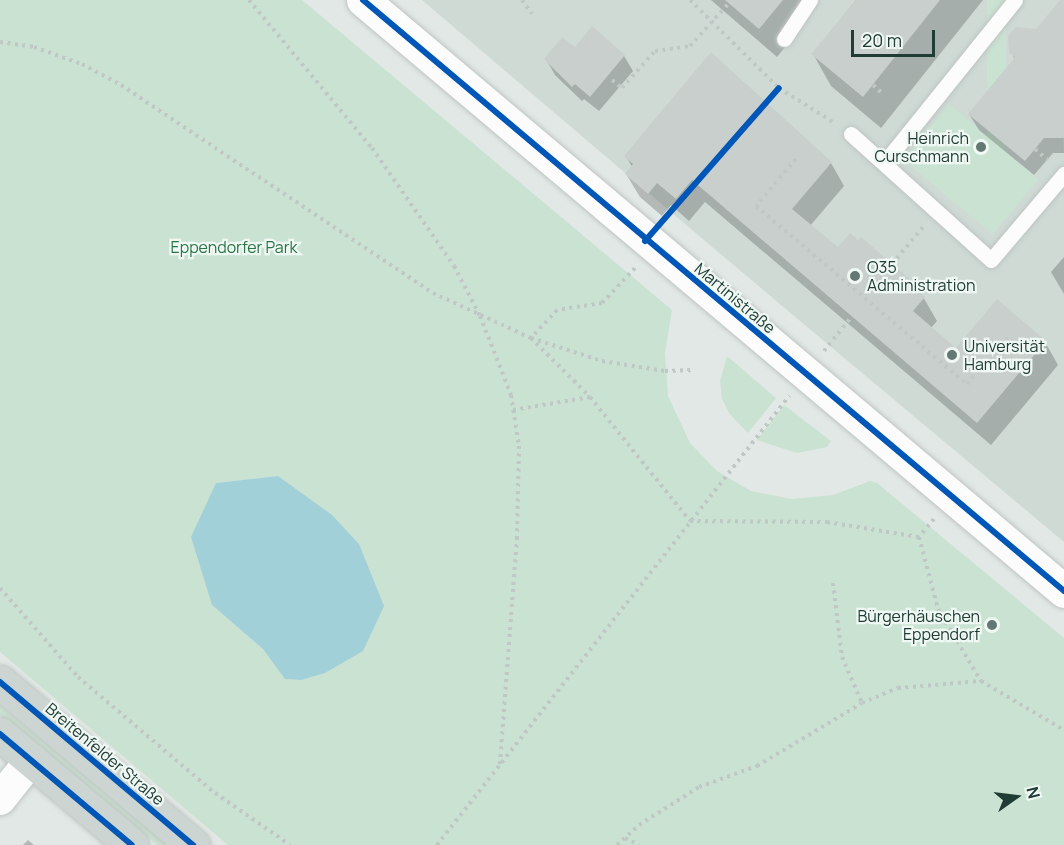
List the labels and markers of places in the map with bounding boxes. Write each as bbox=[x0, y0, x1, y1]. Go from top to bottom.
place label: Heinrich Curschmann bbox=[874, 128, 969, 166]
marker: Heinrich Curschmann bbox=[974, 140, 988, 154]
place label: O35 Administration bbox=[867, 257, 975, 295]
marker: O35 Administration bbox=[848, 269, 862, 283]
place label: Universität Hamburg bbox=[964, 336, 1045, 374]
marker: Universität Hamburg bbox=[945, 348, 959, 362]
place label: Bürgerhäuschen Eppendorf bbox=[857, 606, 980, 644]
marker: Bürgerhäuschen Eppendorf bbox=[985, 618, 999, 632]

